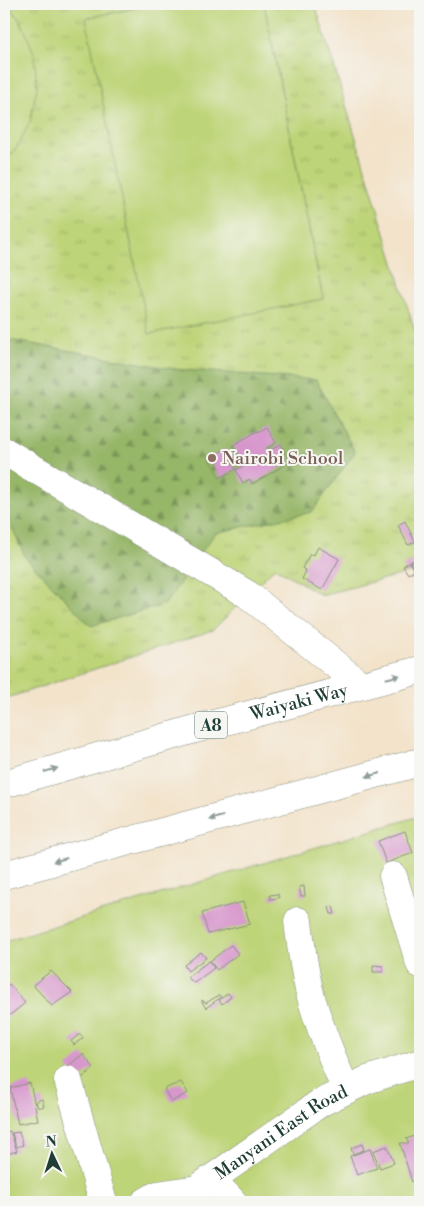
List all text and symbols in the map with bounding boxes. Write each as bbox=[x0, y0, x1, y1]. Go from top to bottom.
place label: Nairobi School bbox=[222, 447, 344, 470]
marker: Nairobi School bbox=[206, 452, 218, 464]
one-way arrow bbox=[386, 673, 401, 681]
street label: Waiyaki Way bbox=[247, 678, 350, 726]
road number: A8 bbox=[195, 712, 227, 738]
one-way arrow bbox=[43, 766, 58, 774]
one-way arrow bbox=[366, 772, 381, 780]
one-way arrow bbox=[209, 814, 224, 822]
one-way arrow bbox=[52, 856, 67, 864]
street label: Manyani East Road bbox=[210, 1080, 352, 1185]
north arrow bbox=[28, 1128, 78, 1178]
text: N bbox=[45, 1133, 57, 1151]

